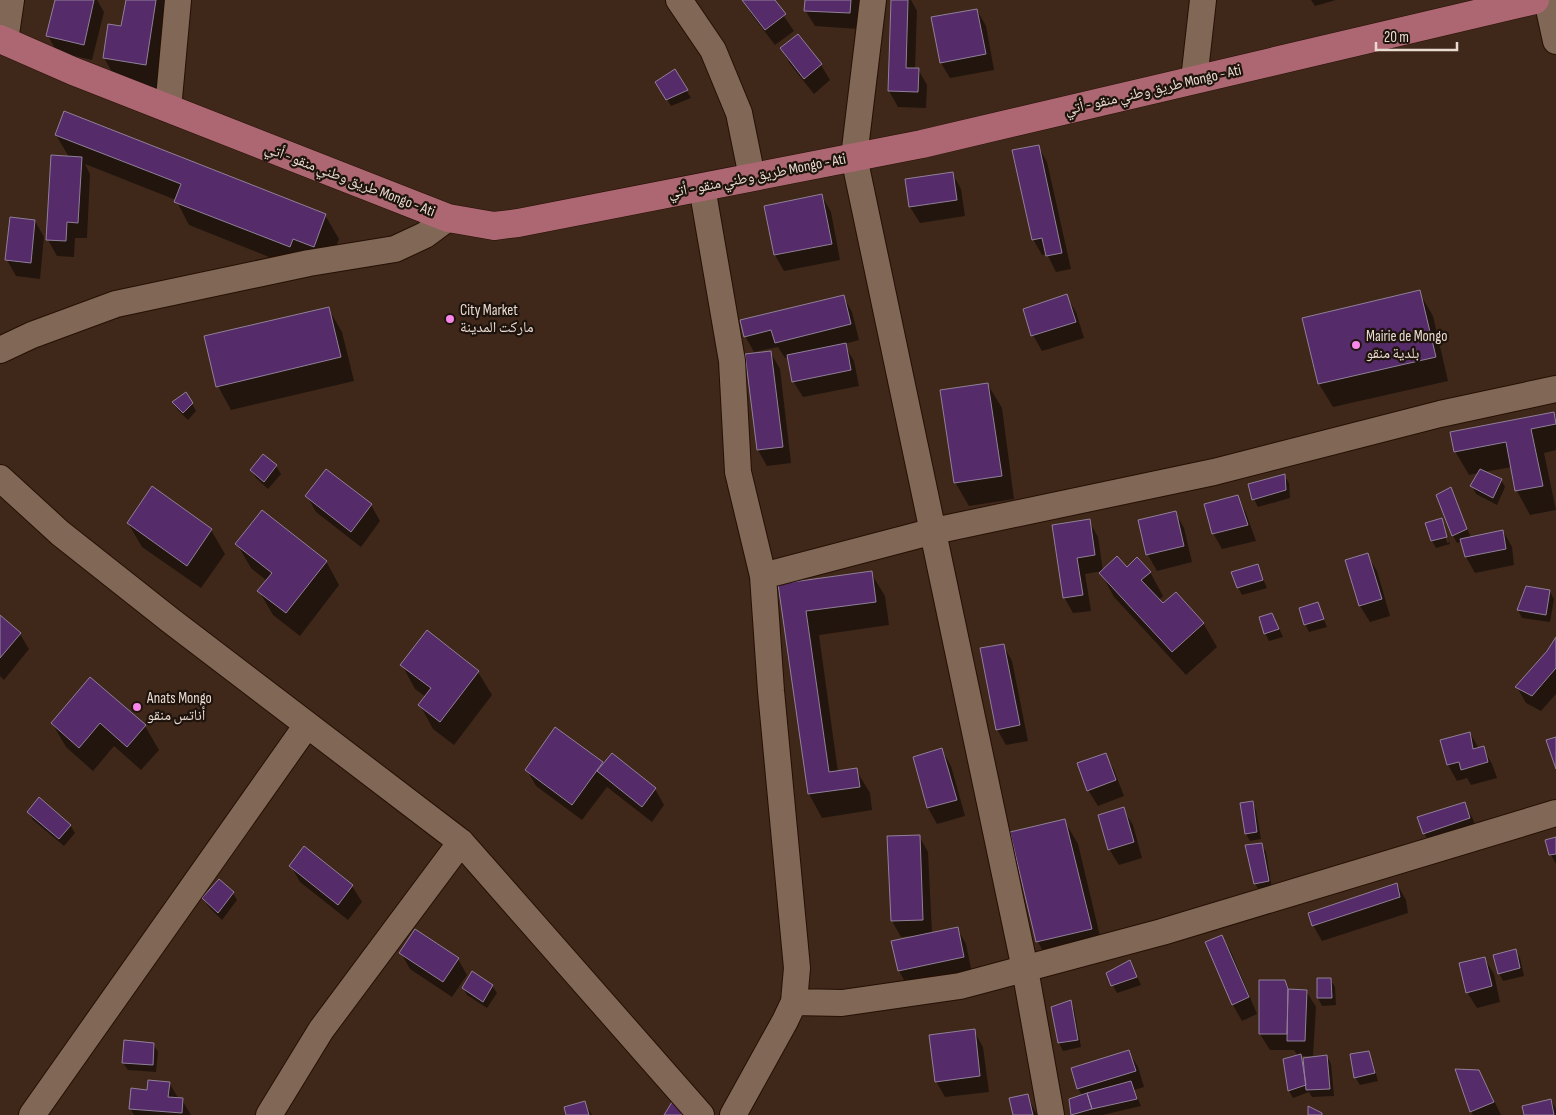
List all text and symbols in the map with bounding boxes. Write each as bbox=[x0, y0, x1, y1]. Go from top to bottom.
scale bar bbox=[1376, 20, 1457, 52]
text: 20 m bbox=[1384, 28, 1409, 47]
street label: طريق وطني منقو - أتي Mongo - Ati bbox=[1063, 60, 1244, 121]
street label: طريق وطني منقو - أتي Mongo - Ati bbox=[262, 139, 438, 223]
street label: طريق وطني منقو - أتي Mongo - Ati bbox=[667, 149, 848, 204]
place label: City Market ماركت المدينة bbox=[460, 301, 534, 337]
marker: City Market ماركت المدينة bbox=[444, 313, 456, 325]
place label: Mairie de Mongo بلدية منقو bbox=[1366, 327, 1447, 363]
marker: Mairie de Mongo بلدية منقو bbox=[1350, 339, 1362, 351]
place label: Anats Mongo أناتس منقو bbox=[146, 689, 212, 725]
marker: Anats Mongo أناتس منقو bbox=[131, 701, 143, 713]

